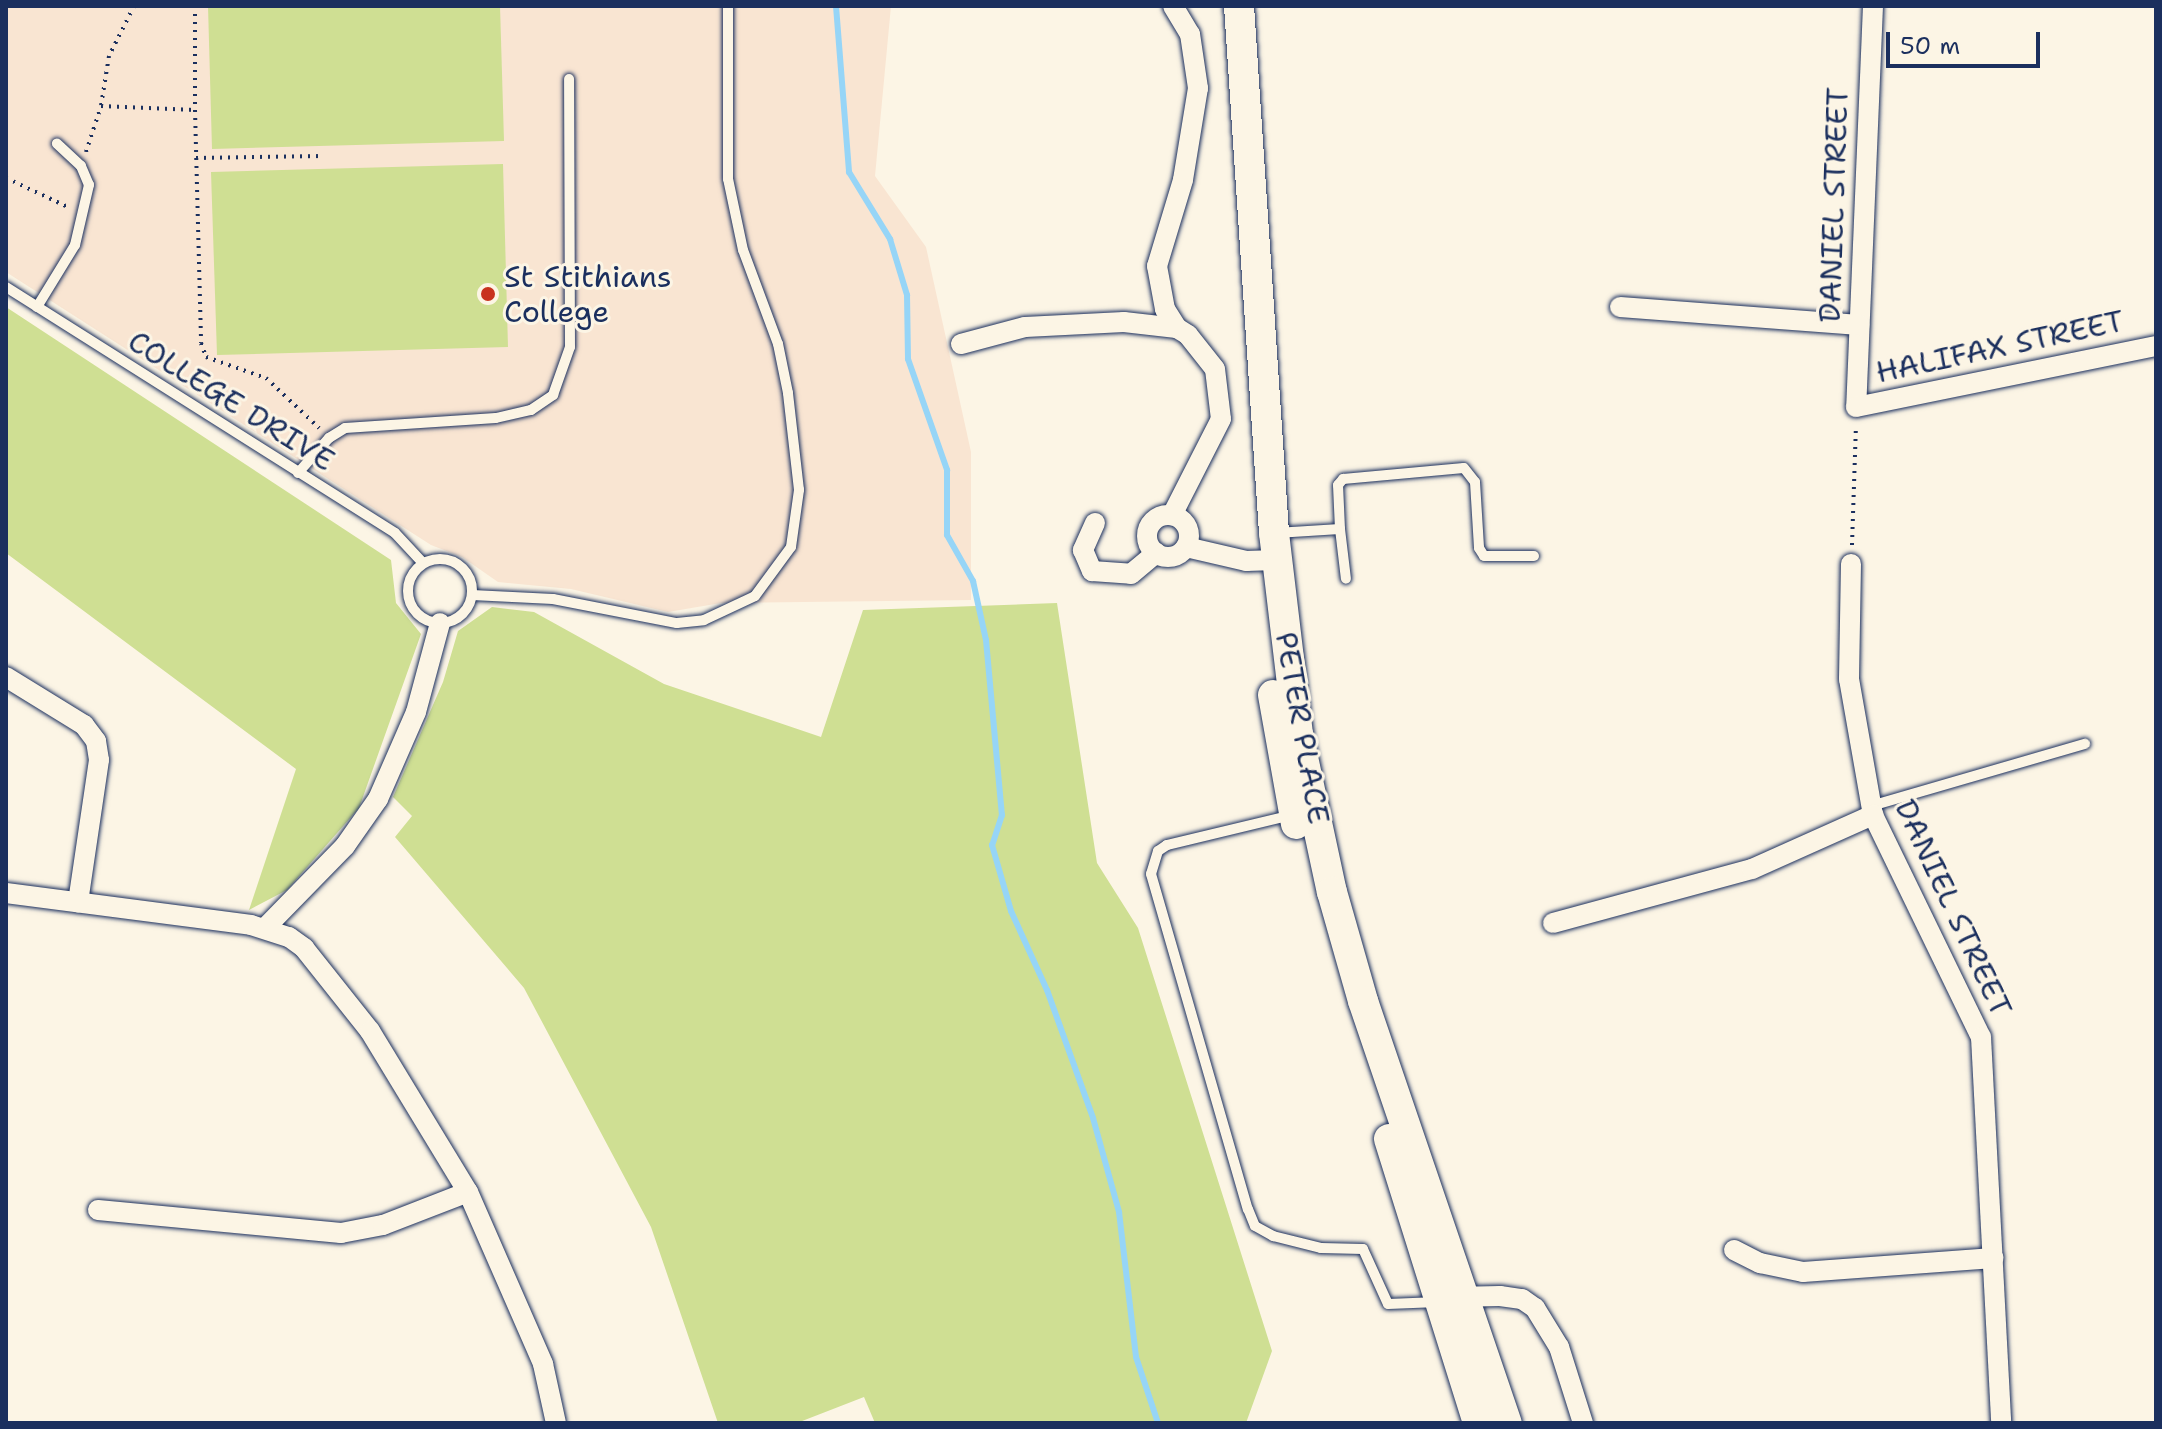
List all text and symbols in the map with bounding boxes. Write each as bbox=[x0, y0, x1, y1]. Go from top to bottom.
scale bar bbox=[1890, 16, 2044, 66]
text: 50 m bbox=[1900, 30, 1960, 62]
street label: DANIEL STREET bbox=[1812, 87, 1856, 323]
place label: St Stithians College bbox=[504, 259, 672, 330]
marker: St Stithians College bbox=[479, 285, 497, 303]
street label: HALIFAX STREET bbox=[1873, 303, 2127, 391]
street label: COLLEGE DRIVE bbox=[121, 323, 341, 479]
street label: PETER PLACE bbox=[1267, 629, 1337, 827]
street label: DANIEL STREET bbox=[1887, 794, 2019, 1022]

